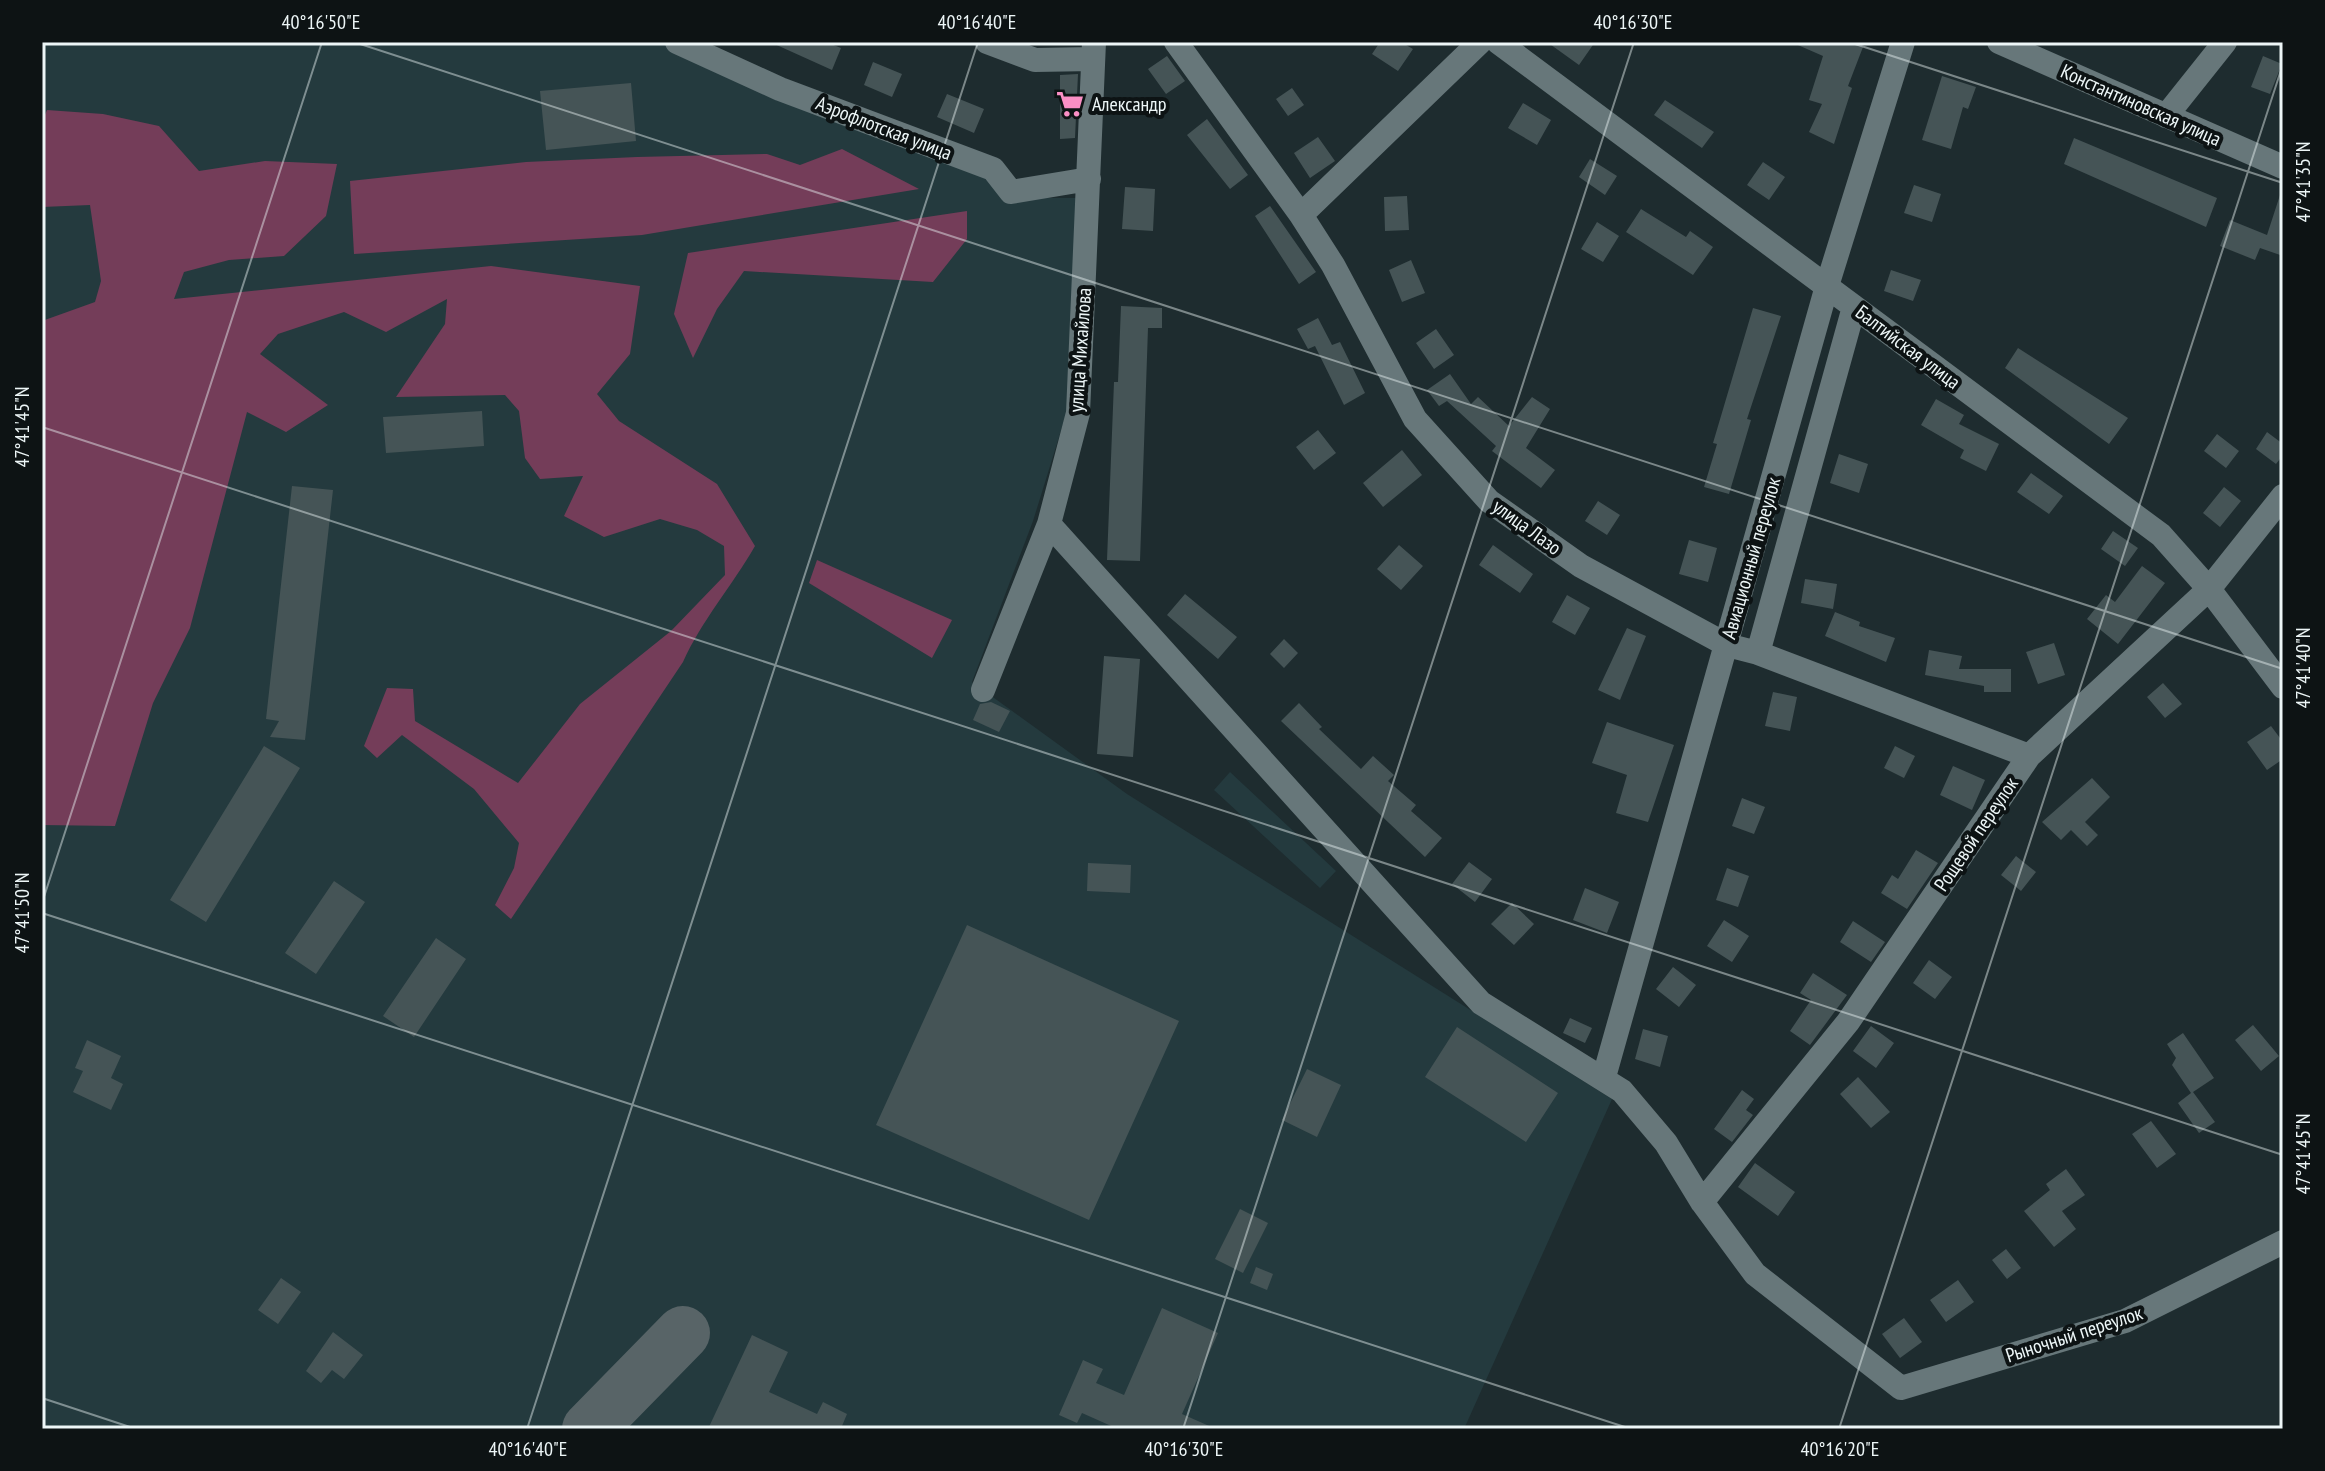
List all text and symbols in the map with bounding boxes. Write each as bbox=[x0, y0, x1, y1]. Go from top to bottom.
text: 40°16'50"E bbox=[282, 9, 360, 35]
text: 40°16'40"E bbox=[938, 9, 1016, 35]
text: 40°16'30"E bbox=[1594, 9, 1672, 35]
street label: Константиновская улица bbox=[2057, 58, 2225, 152]
supermarket icon: Александр bbox=[1055, 89, 1085, 119]
street label: Аэрофлотская улица bbox=[812, 90, 956, 166]
place label: Александр bbox=[1092, 91, 1167, 117]
text: 47°41'35"N bbox=[2290, 142, 2316, 222]
street label: улица Михайлова bbox=[1063, 287, 1097, 413]
street label: Балтийская улица bbox=[1850, 299, 1966, 395]
text: 47°41'45"N bbox=[9, 387, 35, 467]
street label: Авиационный переулок bbox=[1715, 474, 1787, 642]
street label: улица Лазо bbox=[1487, 493, 1567, 561]
text: 47°41'40"N bbox=[2290, 628, 2316, 708]
street label: Рощевой переулок bbox=[1928, 772, 2024, 896]
text: 47°41'50"N bbox=[9, 873, 35, 953]
text: 47°41'45"N bbox=[2290, 1114, 2316, 1194]
street label: Рыночный переулок bbox=[2002, 1300, 2146, 1368]
text: 40°16'40"E bbox=[489, 1436, 567, 1462]
text: 40°16'30"E bbox=[1145, 1436, 1223, 1462]
text: 40°16'20"E bbox=[1801, 1436, 1879, 1462]

